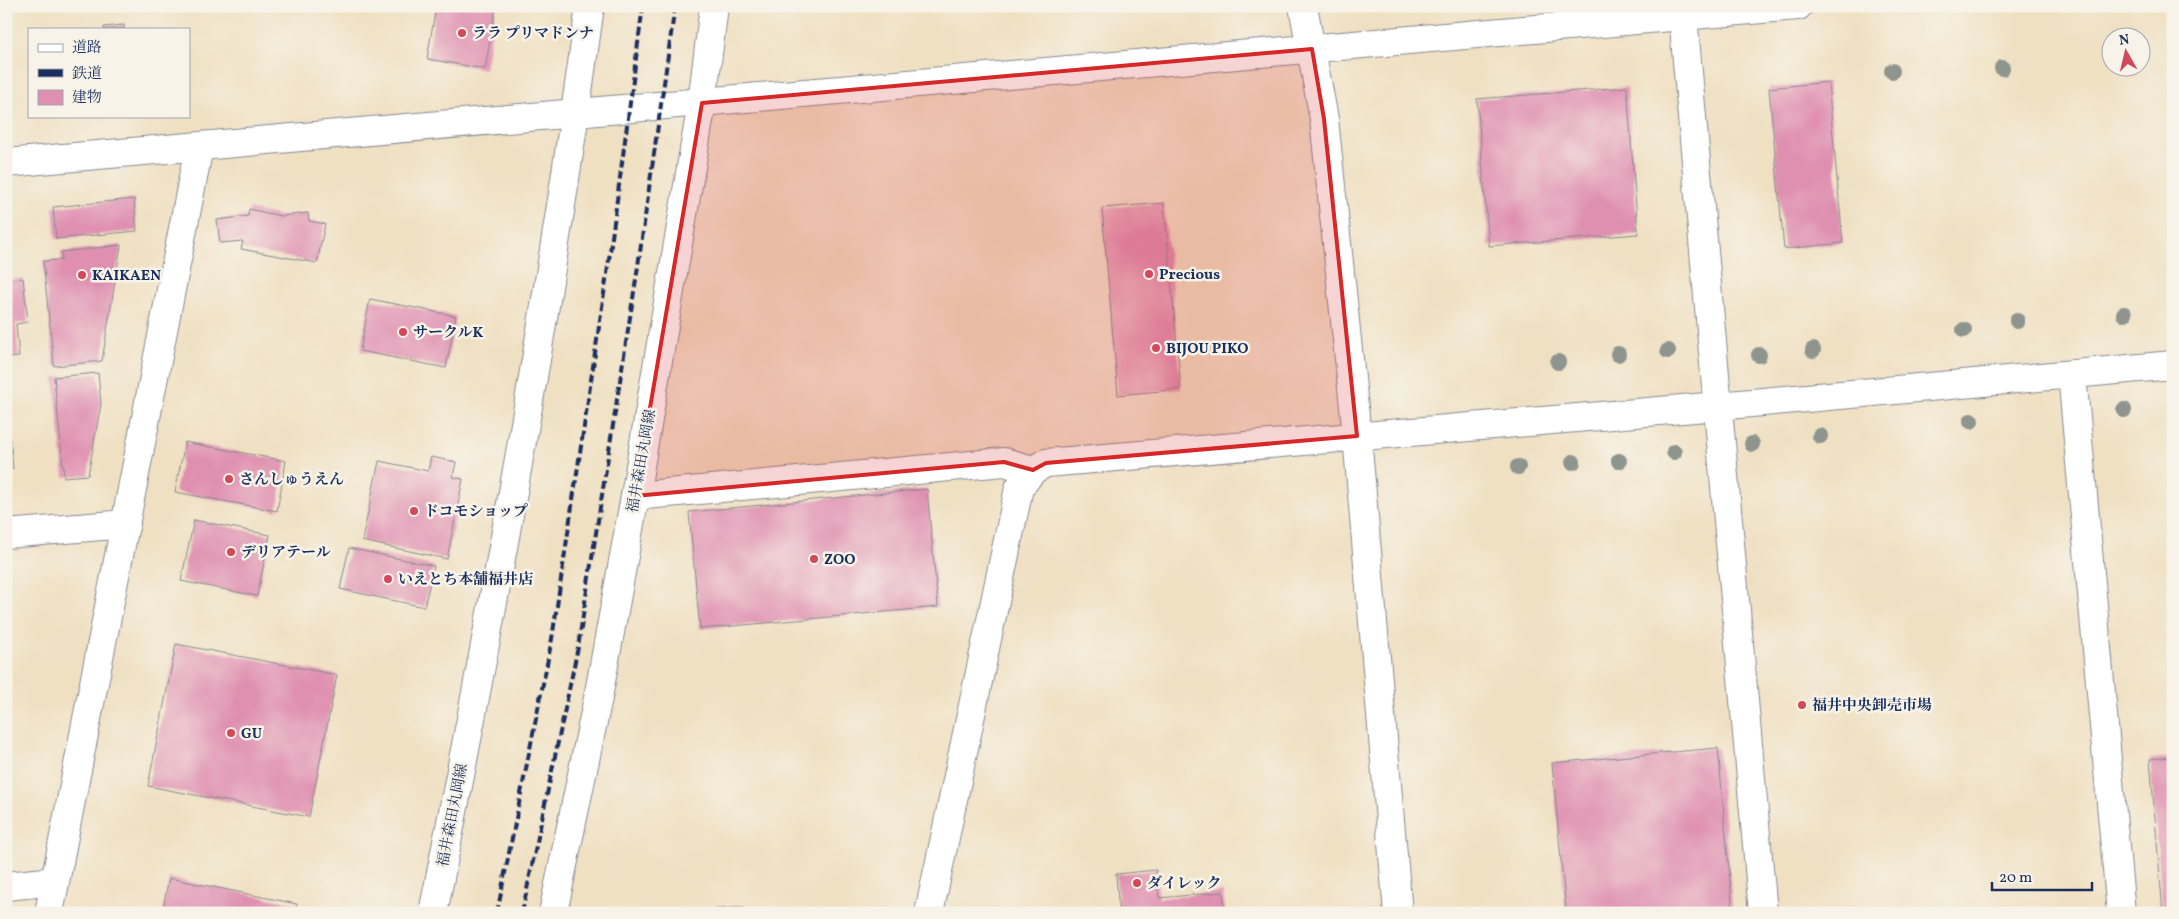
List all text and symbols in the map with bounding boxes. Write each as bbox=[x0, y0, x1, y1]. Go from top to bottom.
place label: ララ プリマドンナ bbox=[472, 24, 594, 45]
marker: ララ プリマドンナ bbox=[456, 27, 468, 39]
legend bbox=[28, 28, 190, 118]
north arrow bbox=[2102, 28, 2152, 78]
text: N bbox=[2118, 30, 2131, 51]
text: 道路 bbox=[72, 38, 102, 59]
text: 鉄道 bbox=[72, 64, 102, 85]
text: 建物 bbox=[72, 88, 102, 109]
place label: Precious bbox=[1159, 265, 1220, 286]
place label: KAIKAEN bbox=[92, 266, 161, 287]
marker: Precious bbox=[1143, 268, 1155, 280]
marker: KAIKAEN bbox=[76, 269, 88, 281]
place label: サークルK bbox=[413, 323, 484, 344]
marker: サークルK bbox=[397, 326, 409, 338]
place label: BIJOU PIKO bbox=[1166, 339, 1249, 360]
marker: BIJOU PIKO bbox=[1150, 342, 1162, 354]
street label: 福井森田丸岡線 bbox=[623, 408, 662, 515]
place label: さんしゅうえん bbox=[239, 470, 344, 491]
marker: さんしゅうえん bbox=[223, 473, 235, 485]
place label: ドコモショップ bbox=[424, 502, 528, 523]
marker: ドコモショップ bbox=[408, 505, 420, 517]
place label: デリアテール bbox=[241, 543, 331, 564]
marker: デリアテール bbox=[225, 546, 237, 558]
place label: ZOO bbox=[824, 550, 856, 571]
marker: ZOO bbox=[808, 553, 820, 565]
place label: いえとち本舗福井店 bbox=[398, 570, 533, 591]
marker: いえとち本舗福井店 bbox=[382, 573, 394, 585]
place label: 福井中央卸売市場 bbox=[1812, 696, 1932, 717]
marker: 福井中央卸売市場 bbox=[1796, 699, 1808, 711]
place label: GU bbox=[241, 724, 262, 745]
marker: GU bbox=[225, 727, 237, 739]
street label: 福井森田丸岡線 bbox=[433, 762, 474, 869]
scale bar bbox=[1992, 859, 2092, 891]
text: 20 m bbox=[1999, 868, 2032, 889]
place label: ダイレック bbox=[1147, 874, 1222, 895]
marker: ダイレック bbox=[1131, 877, 1143, 889]

